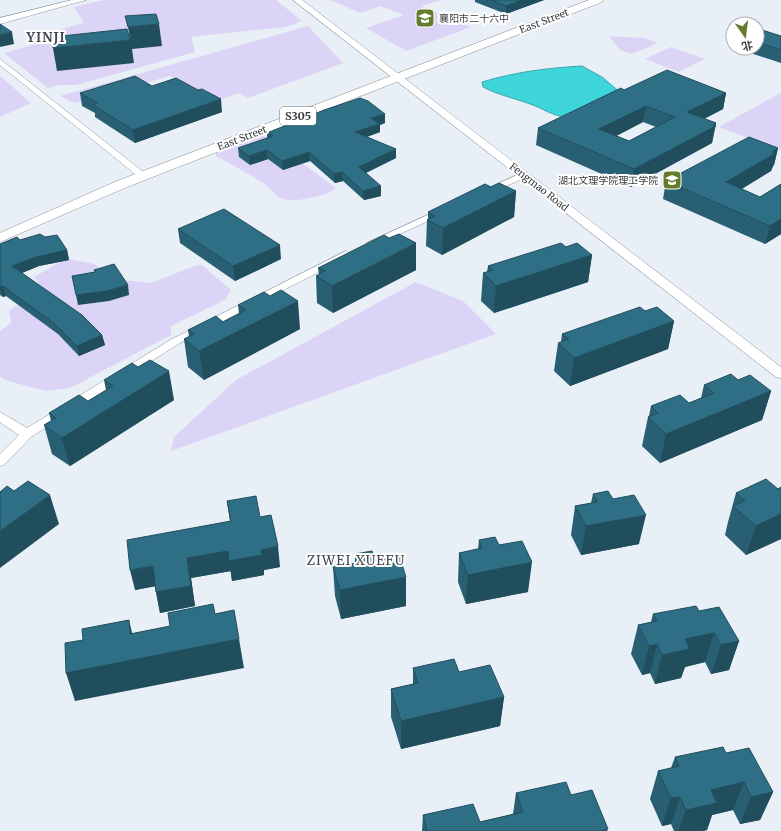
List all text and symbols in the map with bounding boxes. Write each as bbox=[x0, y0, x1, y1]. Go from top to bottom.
street label: East Street bbox=[517, 6, 571, 36]
school or university icon: 襄阳市二十六中 bbox=[414, 7, 436, 29]
place label: 襄阳市二十六中 bbox=[439, 12, 509, 25]
north arrow bbox=[725, 16, 765, 56]
district label: YINJI bbox=[25, 29, 66, 46]
text: 北 bbox=[740, 38, 754, 54]
road number: S305 bbox=[280, 107, 316, 125]
street label: East Street bbox=[215, 123, 269, 153]
street label: Fengmao Road bbox=[507, 160, 571, 214]
school or university icon: 湖北文理学院理工学院 bbox=[661, 169, 683, 191]
place label: 湖北文理学院理工学院 bbox=[558, 174, 658, 187]
district label: ZIWEI XUEFU bbox=[307, 552, 405, 569]

